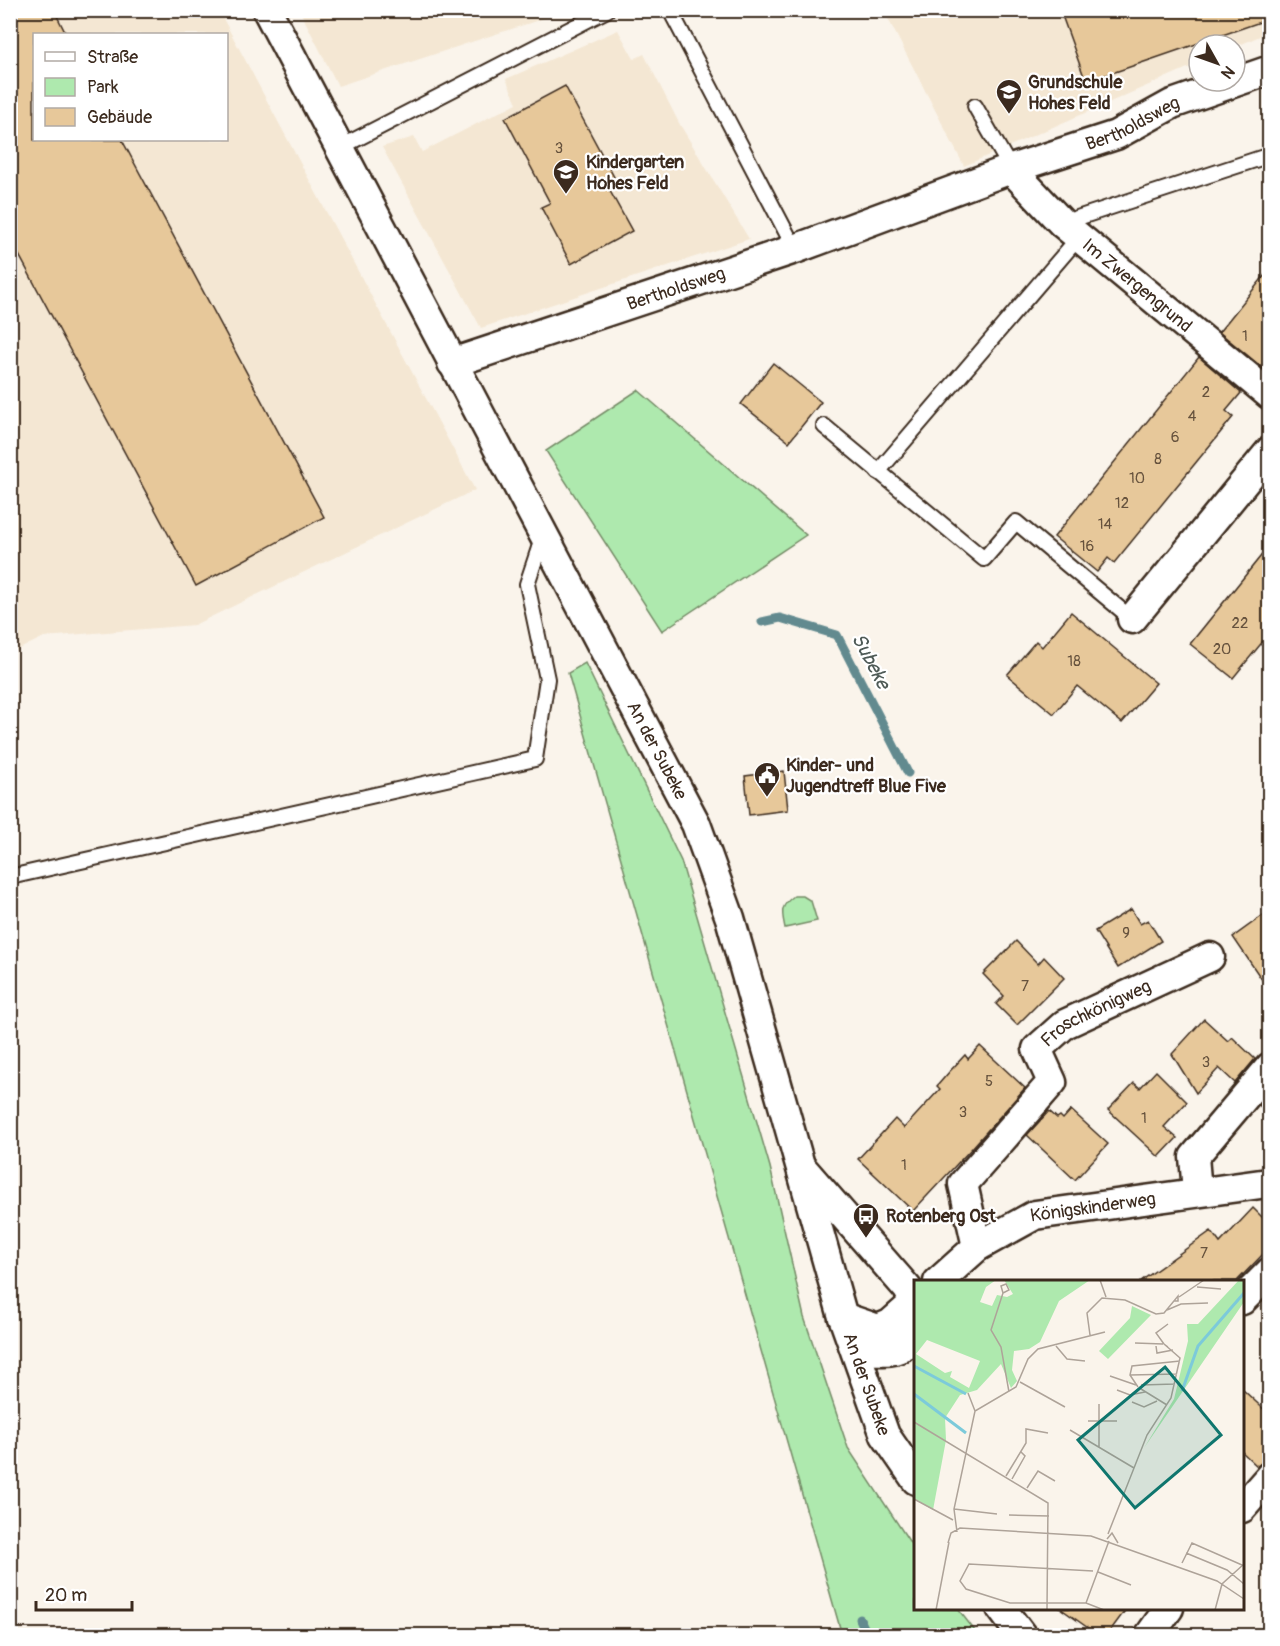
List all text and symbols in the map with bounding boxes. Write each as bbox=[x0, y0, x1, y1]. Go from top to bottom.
legend bbox=[33, 33, 228, 141]
north arrow bbox=[1187, 33, 1247, 93]
text: Straße bbox=[87, 46, 138, 69]
text: N bbox=[1216, 61, 1239, 83]
place label: Grundschule Hohes Feld bbox=[1028, 71, 1123, 115]
text: Park bbox=[87, 76, 119, 99]
school or university icon: Grundschule Hohes Feld bbox=[994, 77, 1024, 115]
street label: Bertholdsweg bbox=[1083, 91, 1182, 156]
text: Gebäude bbox=[87, 106, 152, 129]
house number: 3 bbox=[555, 139, 563, 158]
place label: Kindergarten Hohes Feld bbox=[586, 151, 684, 195]
school or university icon: Kindergarten Hohes Feld bbox=[551, 157, 581, 195]
street label: Im Zwergengrund bbox=[1078, 233, 1197, 337]
street label: Bertholdsweg bbox=[624, 262, 728, 316]
house number: 1 bbox=[1242, 327, 1248, 346]
house number: 2 bbox=[1202, 383, 1210, 402]
house number: 4 bbox=[1188, 407, 1197, 426]
house number: 6 bbox=[1171, 428, 1179, 447]
house number: 8 bbox=[1154, 450, 1162, 469]
house number: 10 bbox=[1129, 469, 1145, 488]
house number: 12 bbox=[1115, 494, 1129, 513]
house number: 14 bbox=[1098, 515, 1113, 534]
house number: 16 bbox=[1080, 537, 1094, 556]
house number: 22 bbox=[1232, 614, 1248, 633]
water label: Subeke bbox=[846, 629, 897, 695]
house number: 20 bbox=[1213, 640, 1231, 659]
house number: 18 bbox=[1067, 652, 1081, 671]
street label: An der Subeke bbox=[622, 697, 693, 804]
place label: Kinder- und Jugendtreff Blue Five bbox=[786, 754, 947, 798]
public building icon: Kinder- und Jugendtreff Blue Five bbox=[752, 760, 782, 798]
house number: 9 bbox=[1122, 924, 1130, 943]
street label: Froschkönigweg bbox=[1036, 974, 1155, 1052]
house number: 7 bbox=[1021, 977, 1029, 996]
house number: 3 bbox=[1202, 1053, 1210, 1072]
house number: 5 bbox=[985, 1072, 993, 1091]
house number: 3 bbox=[959, 1103, 967, 1122]
house number: 1 bbox=[1141, 1109, 1147, 1128]
house number: 1 bbox=[901, 1156, 907, 1175]
street label: Königskinderweg bbox=[1029, 1187, 1157, 1227]
bus stop icon: Rotenberg Ost bbox=[851, 1201, 881, 1239]
place label: Rotenberg Ost bbox=[886, 1205, 997, 1228]
house number: 7 bbox=[1200, 1244, 1208, 1263]
inset map bbox=[914, 1280, 1244, 1610]
street label: An der Subeke bbox=[838, 1330, 896, 1439]
scale bar bbox=[36, 1574, 132, 1612]
text: 20 m bbox=[45, 1584, 87, 1607]

